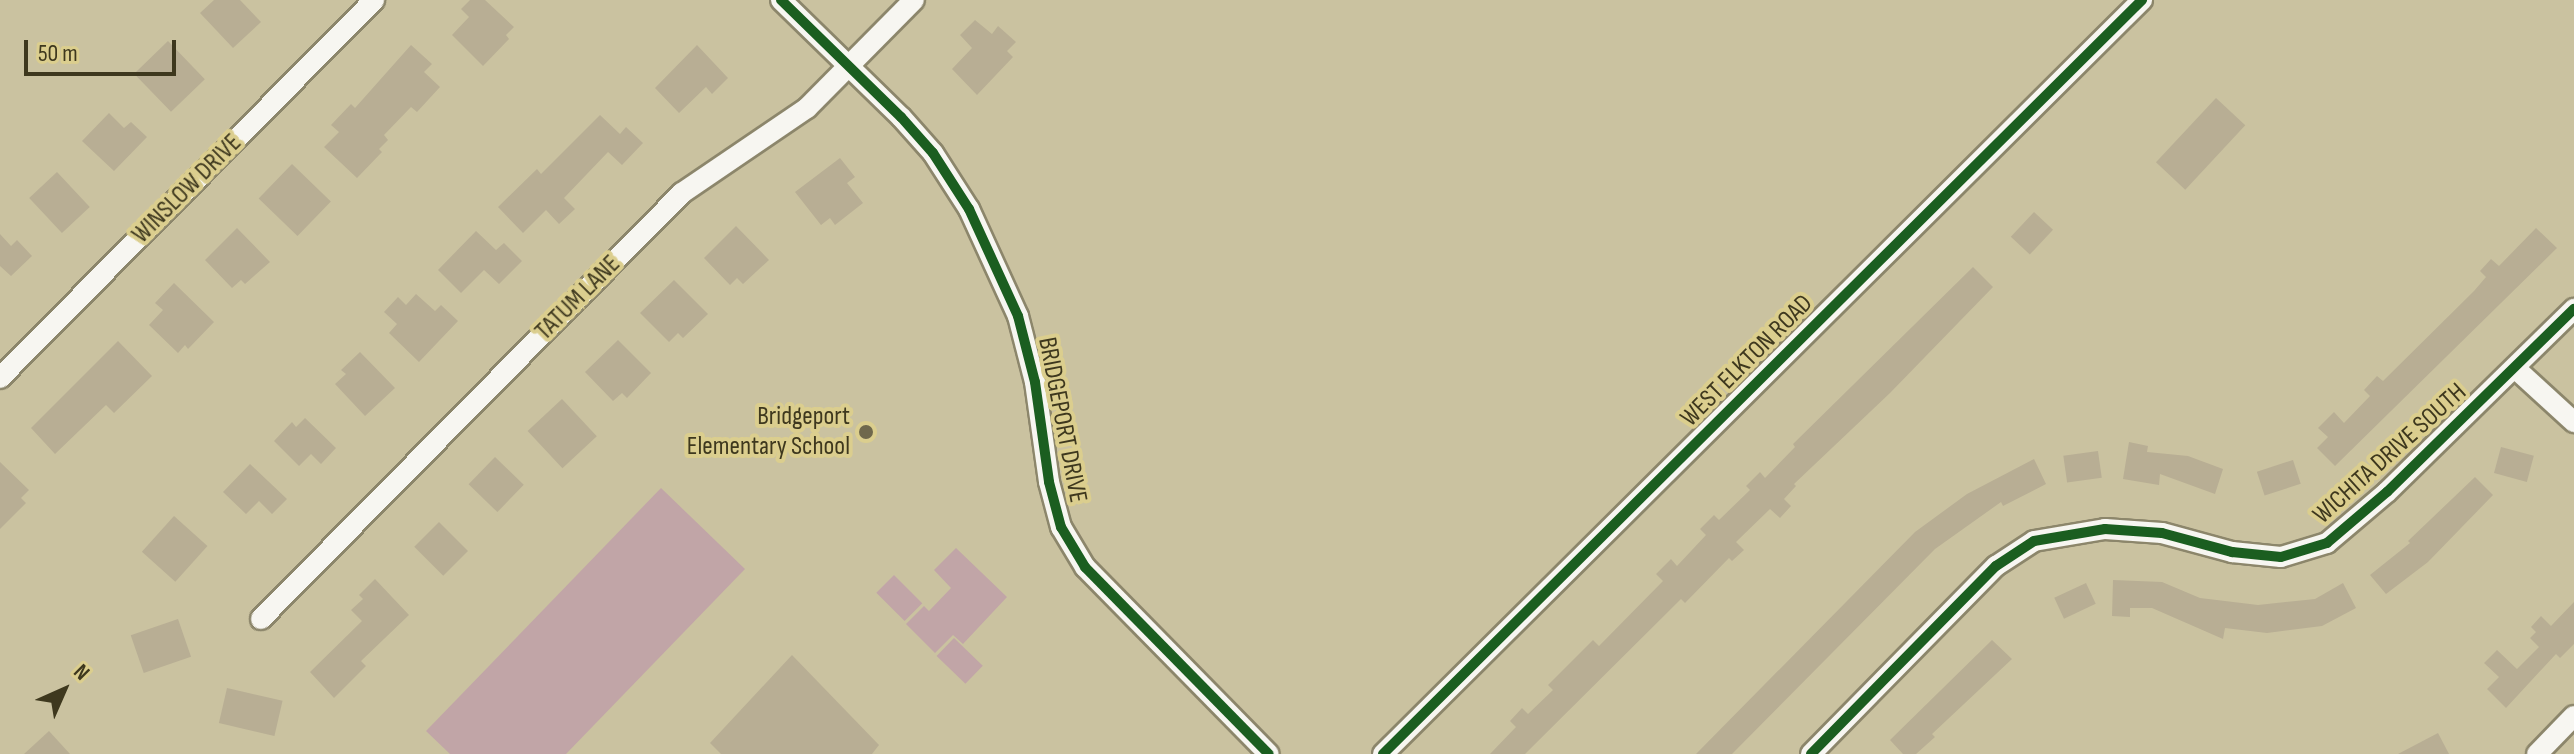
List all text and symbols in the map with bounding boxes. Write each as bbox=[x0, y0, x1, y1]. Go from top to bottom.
scale bar bbox=[28, 24, 180, 74]
text: 50 m bbox=[38, 39, 78, 68]
street label: WINSLOW DRIVE bbox=[126, 128, 248, 250]
street label: TATUM LANE bbox=[529, 249, 627, 347]
street label: WEST ELKTON ROAD bbox=[1674, 288, 1820, 434]
street label: BRIDGEPORT DRIVE bbox=[1031, 335, 1093, 505]
street label: WICHITA DRIVE SOUTH bbox=[2307, 377, 2473, 531]
place label: Bridgeport Elementary School bbox=[687, 401, 850, 462]
marker: Bridgeport Elementary School bbox=[857, 423, 875, 441]
north arrow bbox=[24, 650, 104, 730]
text: N bbox=[68, 659, 95, 686]

